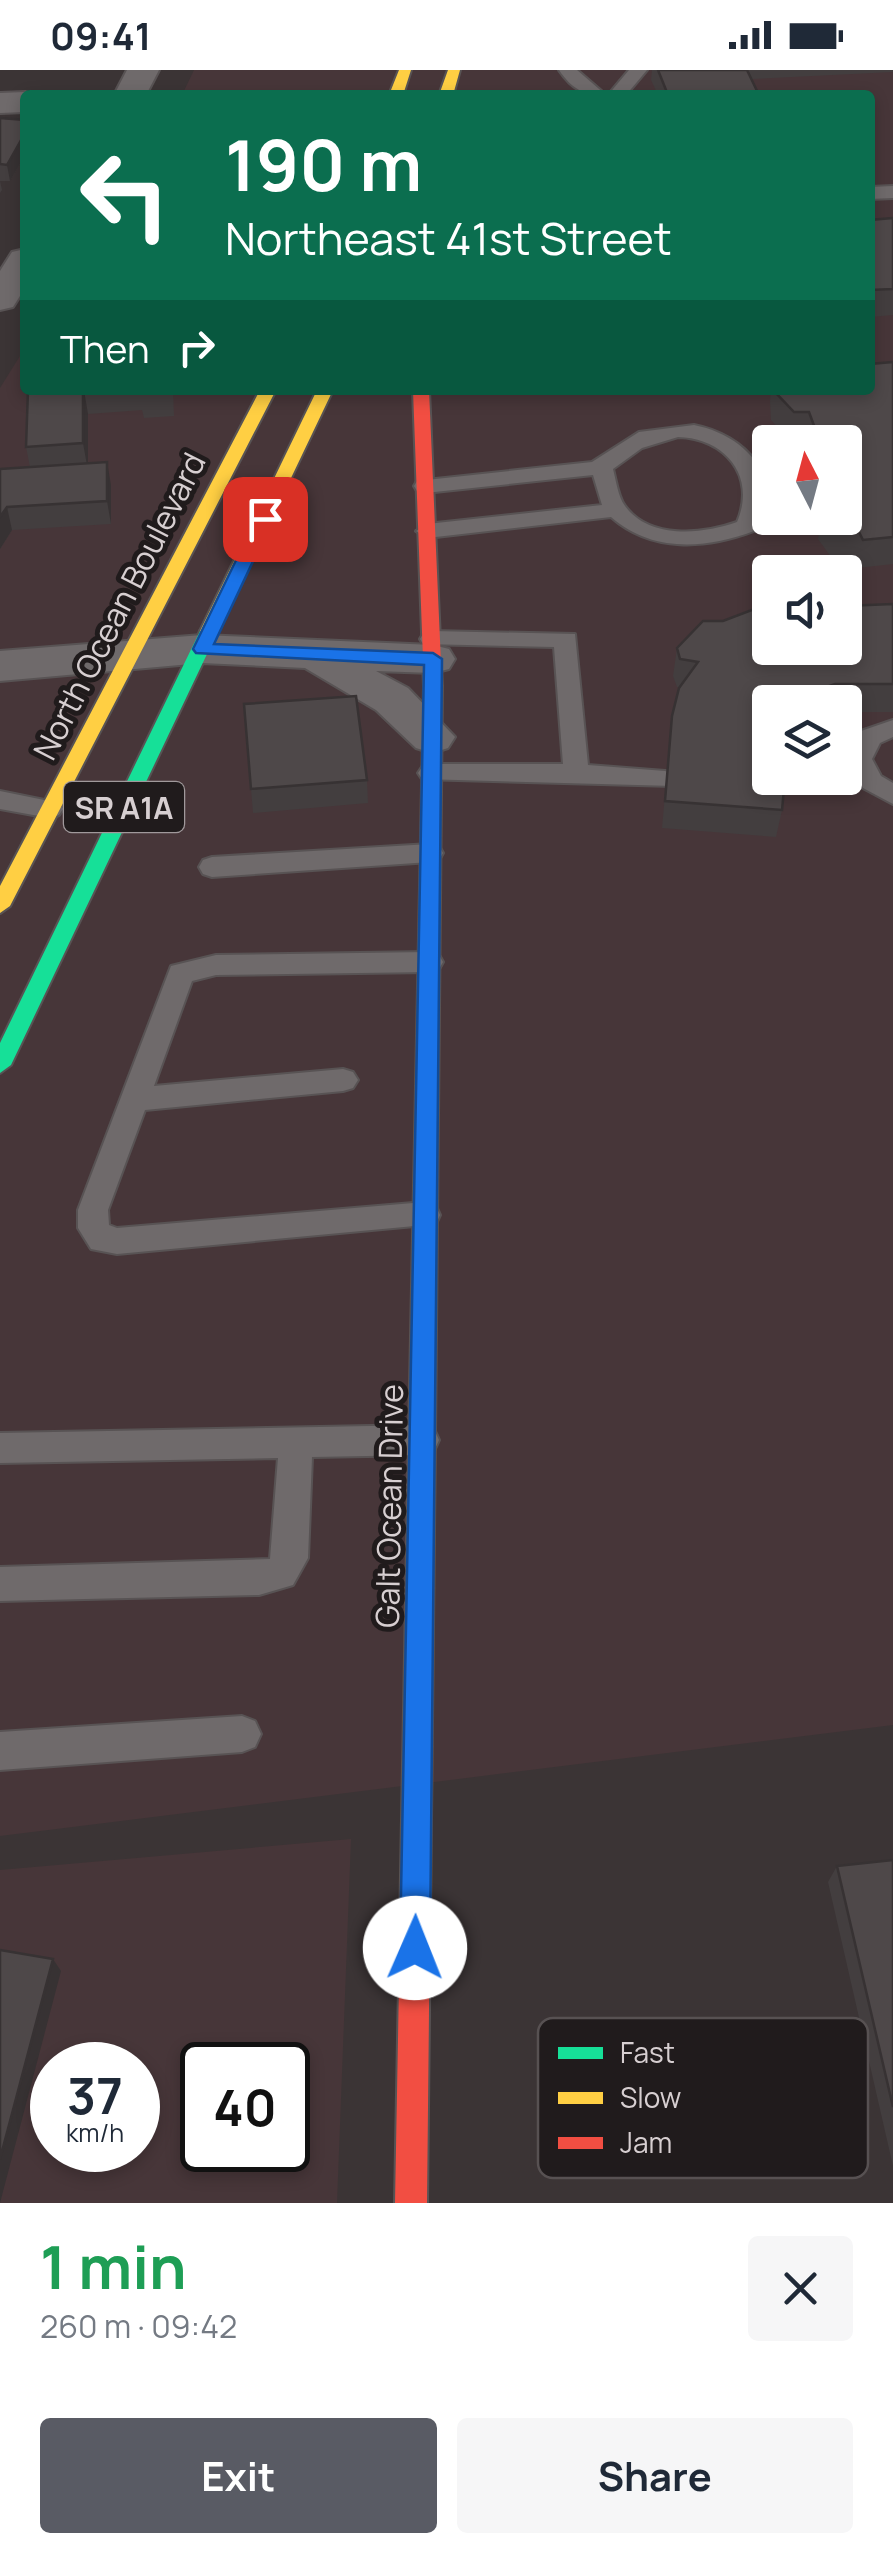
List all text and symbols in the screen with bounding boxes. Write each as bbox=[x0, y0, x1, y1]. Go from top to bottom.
text: 09:41 bbox=[50, 9, 151, 61]
text: 190 m bbox=[225, 116, 422, 212]
icon: left bbox=[60, 130, 190, 260]
text: Northeast 41st Street bbox=[225, 207, 672, 269]
icon: right bbox=[169, 320, 224, 375]
text: Then bbox=[60, 322, 149, 374]
north arrow bbox=[752, 425, 862, 535]
map controls bbox=[752, 425, 862, 795]
street label: North Ocean Boulevard bbox=[22, 445, 216, 767]
pin bbox=[223, 477, 308, 562]
icon: arrive bbox=[238, 492, 293, 547]
button: sound bbox=[752, 555, 862, 665]
button: layers bbox=[752, 685, 862, 795]
road number: SR A1A bbox=[64, 782, 184, 832]
street label: Galt Ocean Drive bbox=[365, 1384, 413, 1628]
position arrow bbox=[363, 1896, 467, 2000]
legend bbox=[538, 2018, 868, 2178]
text: Fast bbox=[620, 2033, 675, 2071]
speed limit sign: 40 bbox=[180, 2042, 310, 2172]
text: 37 bbox=[67, 2061, 123, 2129]
text: Slow bbox=[620, 2078, 681, 2116]
text: km/h bbox=[66, 2115, 124, 2150]
text: Jam bbox=[620, 2123, 672, 2161]
text: 1 min bbox=[40, 2225, 187, 2307]
button: close bbox=[748, 2236, 853, 2341]
text: 260 m · 09:42 bbox=[40, 2304, 237, 2348]
button: Exit bbox=[40, 2418, 437, 2533]
button: Share bbox=[457, 2418, 853, 2533]

